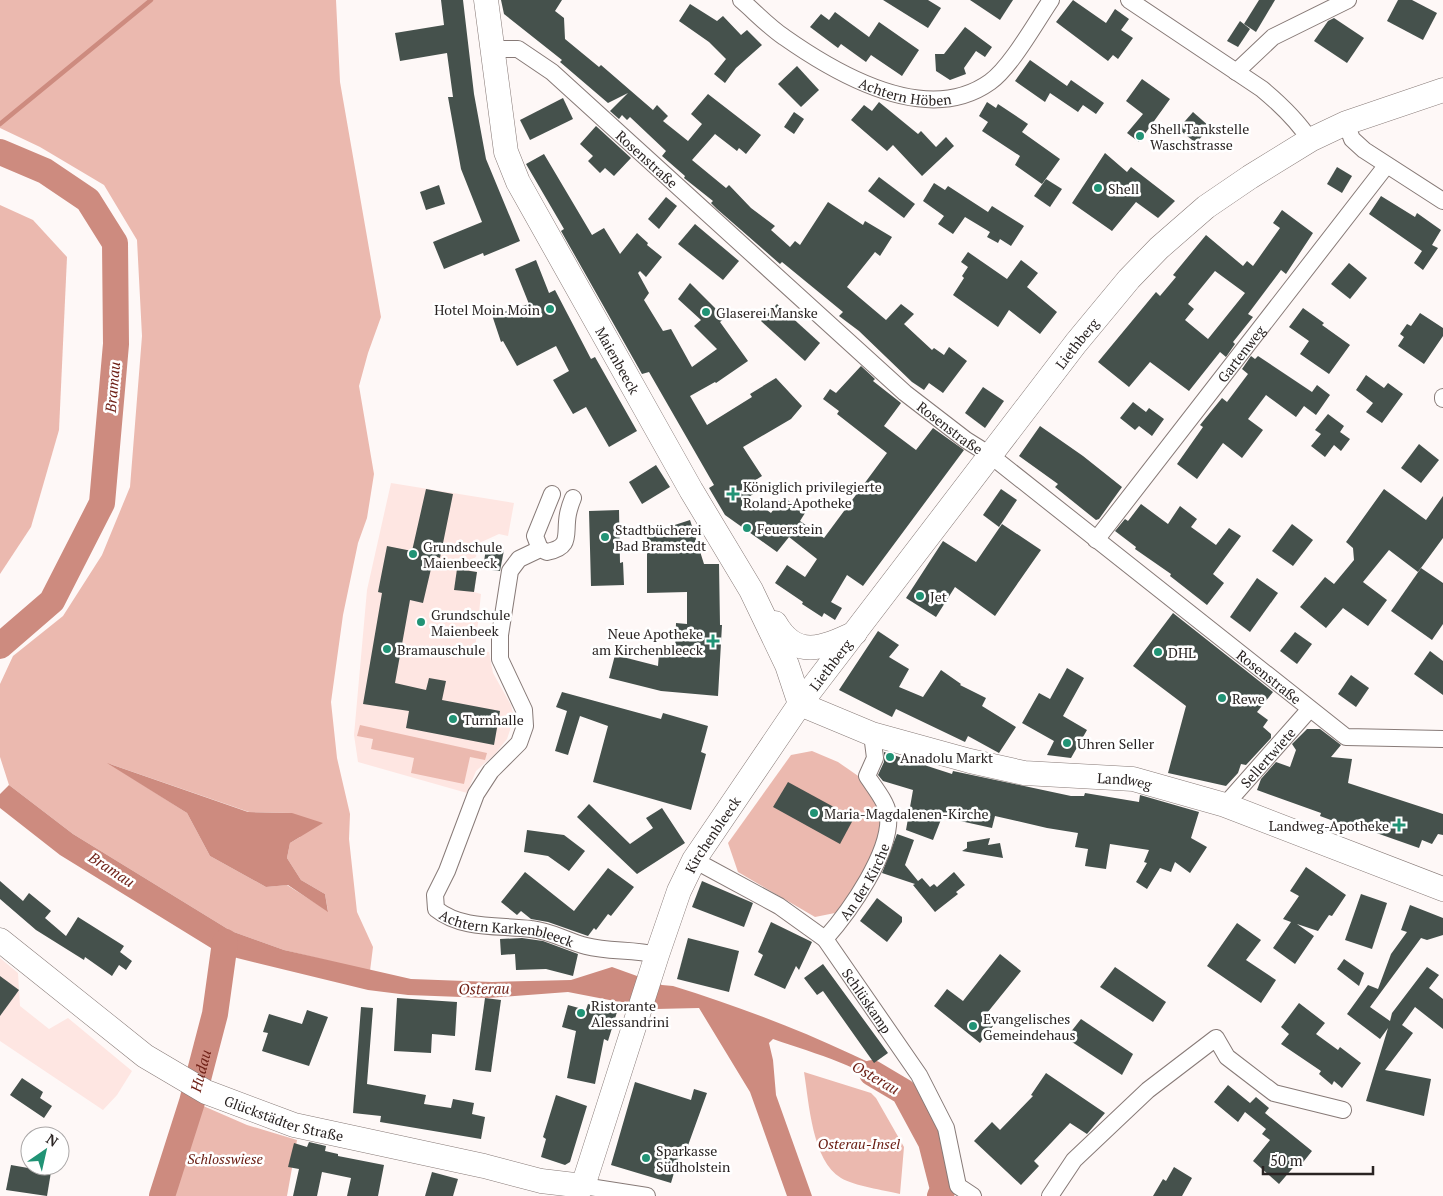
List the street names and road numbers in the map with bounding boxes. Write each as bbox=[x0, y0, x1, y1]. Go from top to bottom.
street label: Achtern Höben bbox=[856, 73, 953, 109]
street label: Rosenstraße bbox=[612, 126, 682, 192]
street label: Liethberg bbox=[1050, 313, 1103, 372]
street label: Gartenweg bbox=[1213, 321, 1269, 386]
street label: Maienbeeck bbox=[592, 323, 645, 398]
street label: Rosenstraße bbox=[913, 396, 987, 458]
street label: Liethberg bbox=[804, 635, 856, 694]
street label: Rosenstraße bbox=[1233, 645, 1306, 708]
street label: Sellertwiete bbox=[1236, 723, 1299, 791]
street label: Landweg bbox=[1097, 768, 1155, 794]
street label: Kirchenbleeck bbox=[680, 792, 745, 876]
street label: An der Kirche bbox=[835, 841, 893, 924]
street label: Achtern Karkenbleeck bbox=[436, 905, 578, 951]
street label: Schlüskamp bbox=[838, 964, 897, 1037]
street label: Glückstädter Straße bbox=[222, 1090, 345, 1145]

